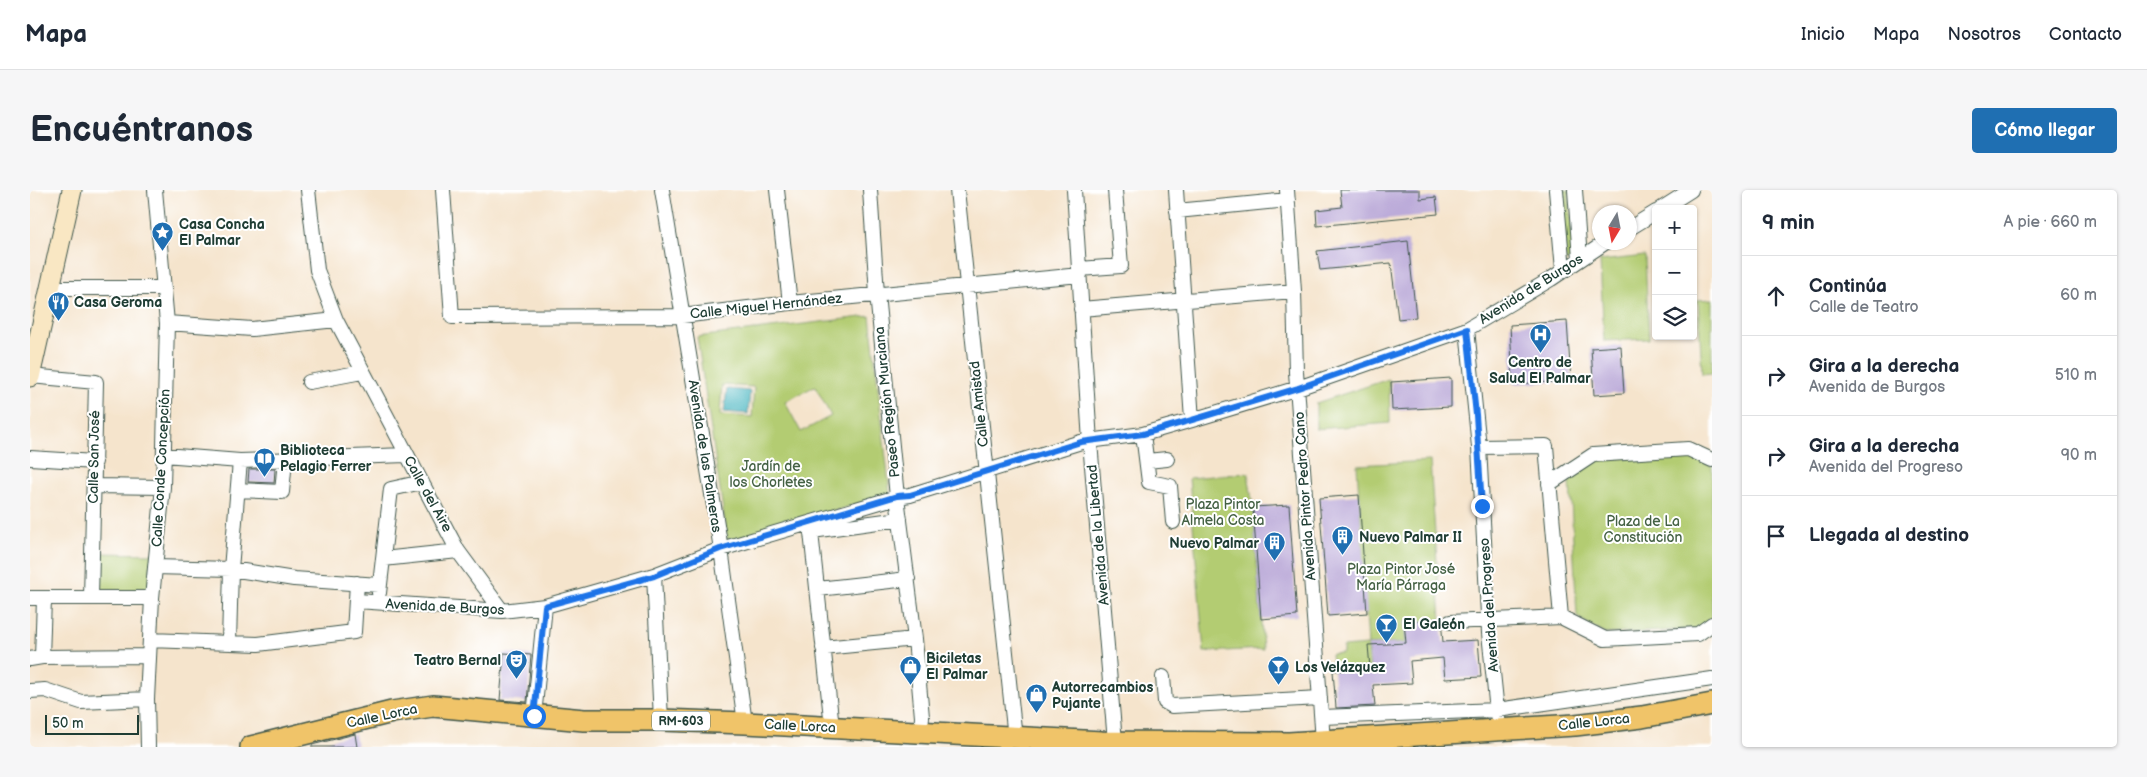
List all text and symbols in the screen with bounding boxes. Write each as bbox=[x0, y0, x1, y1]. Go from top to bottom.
text: Mapa bbox=[25, 20, 87, 49]
text: Inicio bbox=[1801, 24, 1845, 45]
text: Mapa bbox=[1873, 24, 1919, 45]
text: Nosotros bbox=[1947, 24, 2021, 45]
text: Contacto bbox=[2049, 24, 2122, 45]
button: Cómo llegar bbox=[1972, 108, 2117, 153]
text: Encuéntranos bbox=[30, 109, 253, 152]
north arrow bbox=[1592, 205, 1637, 250]
map controls bbox=[1652, 205, 1697, 340]
button: + bbox=[1652, 205, 1697, 250]
text: 9 min bbox=[1762, 210, 1815, 235]
text: A pie · 660 m bbox=[2003, 213, 2097, 232]
place label: Casa Concha El Palmar bbox=[179, 216, 265, 249]
place icon: Casa Concha El Palmar bbox=[151, 220, 175, 251]
street label: Avenida de Burgos bbox=[1476, 250, 1586, 328]
button: − bbox=[1652, 250, 1697, 295]
text: Continúa bbox=[1809, 275, 1887, 298]
icon: ahead bbox=[1762, 282, 1790, 310]
text: 60 m bbox=[2060, 286, 2097, 305]
restaurant icon: Casa Geroma bbox=[46, 290, 70, 321]
street label: Calle Miguel Hernández bbox=[689, 290, 843, 322]
place label: Casa Geroma bbox=[74, 294, 162, 311]
button: layers bbox=[1652, 295, 1697, 340]
text: Calle de Teatro bbox=[1809, 298, 1919, 317]
hospital icon: Centro de Salud El Palmar bbox=[1528, 322, 1552, 353]
street label: Paseo Región Murciana bbox=[871, 326, 903, 478]
place label: Centro de Salud El Palmar bbox=[1489, 354, 1591, 387]
text: Gira a la derecha bbox=[1809, 355, 1959, 378]
street label: Calle Amistad bbox=[966, 360, 992, 448]
icon: right bbox=[1762, 362, 1790, 390]
text: 510 m bbox=[2055, 366, 2097, 385]
street label: Avenida de las Palmeras bbox=[685, 378, 725, 534]
text: Avenida de Burgos bbox=[1809, 378, 1945, 397]
street label: Calle Conde Concepción bbox=[148, 388, 174, 547]
street label: Calle San José bbox=[85, 410, 103, 504]
street label: Avenida Pintor Pedro Cano bbox=[1291, 411, 1319, 581]
text: Gira a la derecha bbox=[1809, 435, 1959, 458]
place label: Biblioteca Pelagio Ferrer bbox=[280, 442, 372, 475]
icon: right bbox=[1762, 442, 1790, 470]
library icon: Biblioteca Pelagio Ferrer bbox=[252, 446, 276, 477]
text: 90 m bbox=[2061, 446, 2097, 465]
street label: Calle del Aire bbox=[400, 453, 456, 535]
park label: Jardín de los Chorletes bbox=[730, 458, 812, 491]
text: Avenida del Progreso bbox=[1809, 458, 1963, 477]
street label: Avenida de la Libertad bbox=[1083, 464, 1113, 606]
route end bbox=[1471, 495, 1494, 518]
park label: Plaza Pintor Almela Costa bbox=[1182, 496, 1265, 529]
park label: Plaza de La Constitución bbox=[1604, 513, 1683, 546]
icon: arrive bbox=[1762, 522, 1790, 550]
text: Llegada al destino bbox=[1809, 524, 1969, 547]
building icon: Nuevo Palmar II bbox=[1331, 525, 1355, 556]
place label: Nuevo Palmar II bbox=[1359, 529, 1462, 546]
building icon: Nuevo Palmar bbox=[1263, 531, 1287, 562]
place label: Nuevo Palmar bbox=[1169, 535, 1259, 552]
street label: Avenida del Progreso bbox=[1476, 537, 1502, 673]
park label: Plaza Pintor José María Párraga bbox=[1347, 561, 1456, 594]
street label: Avenida de Burgos bbox=[385, 595, 505, 619]
bar icon: El Galeón bbox=[1375, 612, 1399, 643]
place label: El Galeón bbox=[1403, 616, 1465, 633]
theatre icon: Teatro Bernal bbox=[505, 648, 529, 679]
place label: Biciletas El Palmar bbox=[926, 650, 988, 683]
place label: Teatro Bernal bbox=[414, 652, 501, 669]
shop icon: Biciletas El Palmar bbox=[898, 654, 922, 685]
bar icon: Los Velázquez bbox=[1267, 655, 1291, 686]
place label: Los Velázquez bbox=[1295, 659, 1385, 676]
place label: Autorrecambios Pujante bbox=[1051, 679, 1153, 712]
shop icon: Autorrecambios Pujante bbox=[1024, 683, 1048, 714]
street label: Calle Lorca bbox=[345, 700, 419, 732]
route start bbox=[523, 705, 546, 728]
street label: Calle Lorca bbox=[1557, 710, 1631, 734]
scale bar bbox=[45, 712, 139, 735]
road number: RM-603 bbox=[652, 712, 710, 730]
text: 50 m bbox=[52, 715, 84, 732]
street label: Calle Lorca bbox=[764, 716, 836, 736]

